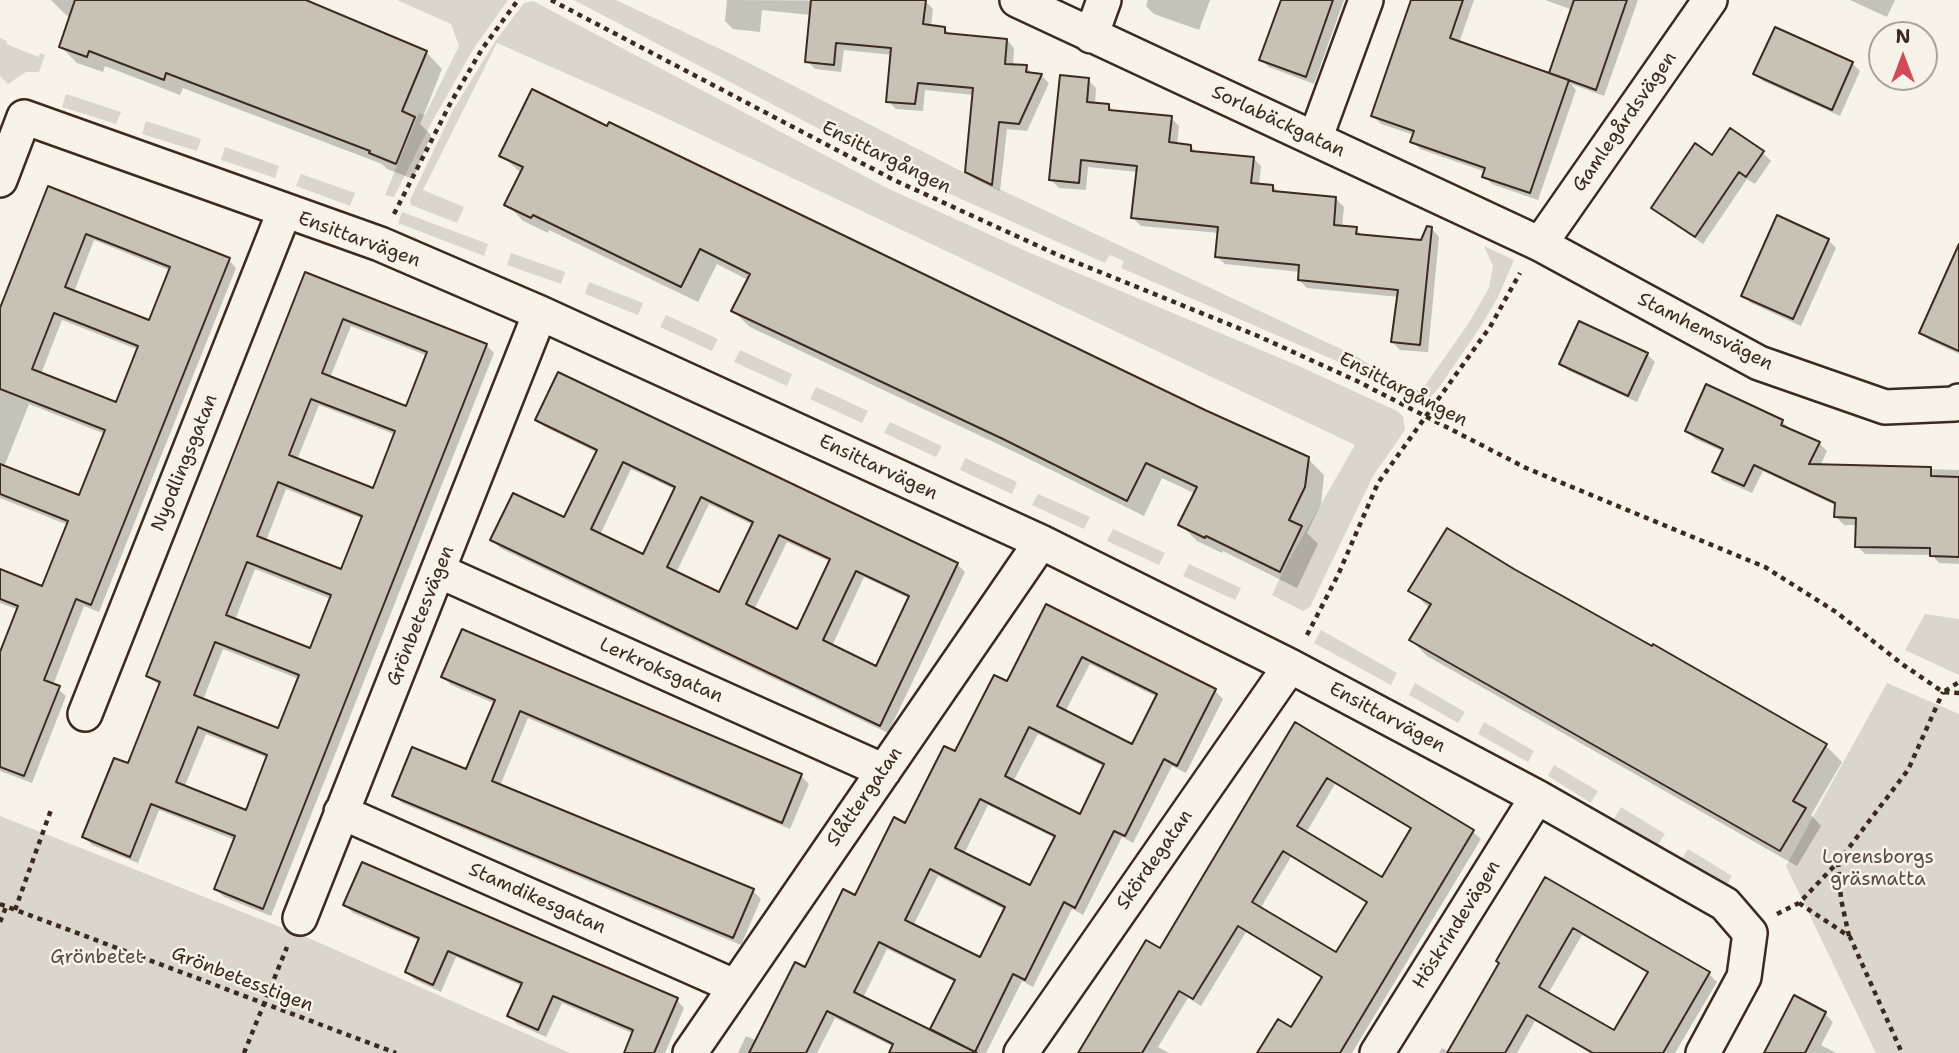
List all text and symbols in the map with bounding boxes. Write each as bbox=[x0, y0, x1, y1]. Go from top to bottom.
north arrow bbox=[1868, 21, 1938, 91]
text: N bbox=[1895, 24, 1911, 49]
street label: Gamlegårdsvägen bbox=[1568, 47, 1682, 197]
street label: Sorlabäckgatan bbox=[1208, 81, 1348, 163]
street label: Ensittargången bbox=[818, 117, 954, 199]
street label: Ensittarvägen bbox=[295, 207, 423, 273]
street label: Stamhemsvägen bbox=[1633, 288, 1777, 376]
street label: Ensittargången bbox=[1335, 348, 1471, 432]
street label: Nyodlingsgatan bbox=[147, 391, 223, 535]
street label: Ensittarvägen bbox=[815, 431, 941, 505]
street label: Grönbetesvägen bbox=[382, 542, 460, 690]
street label: Lerkroksgatan bbox=[596, 634, 726, 708]
street label: Ensittarvägen bbox=[1325, 678, 1449, 758]
street label: Slåttergatan bbox=[822, 743, 908, 851]
street label: Skördegatan bbox=[1112, 806, 1198, 914]
park label: Lorensborgs gräsmatta bbox=[1822, 847, 1934, 891]
street label: Höskrindevägen bbox=[1408, 856, 1506, 994]
street label: Stamdikesgatan bbox=[465, 859, 609, 939]
street label: Grönbetesstigen bbox=[168, 942, 316, 1018]
park label: Grönbetet bbox=[50, 947, 144, 969]

